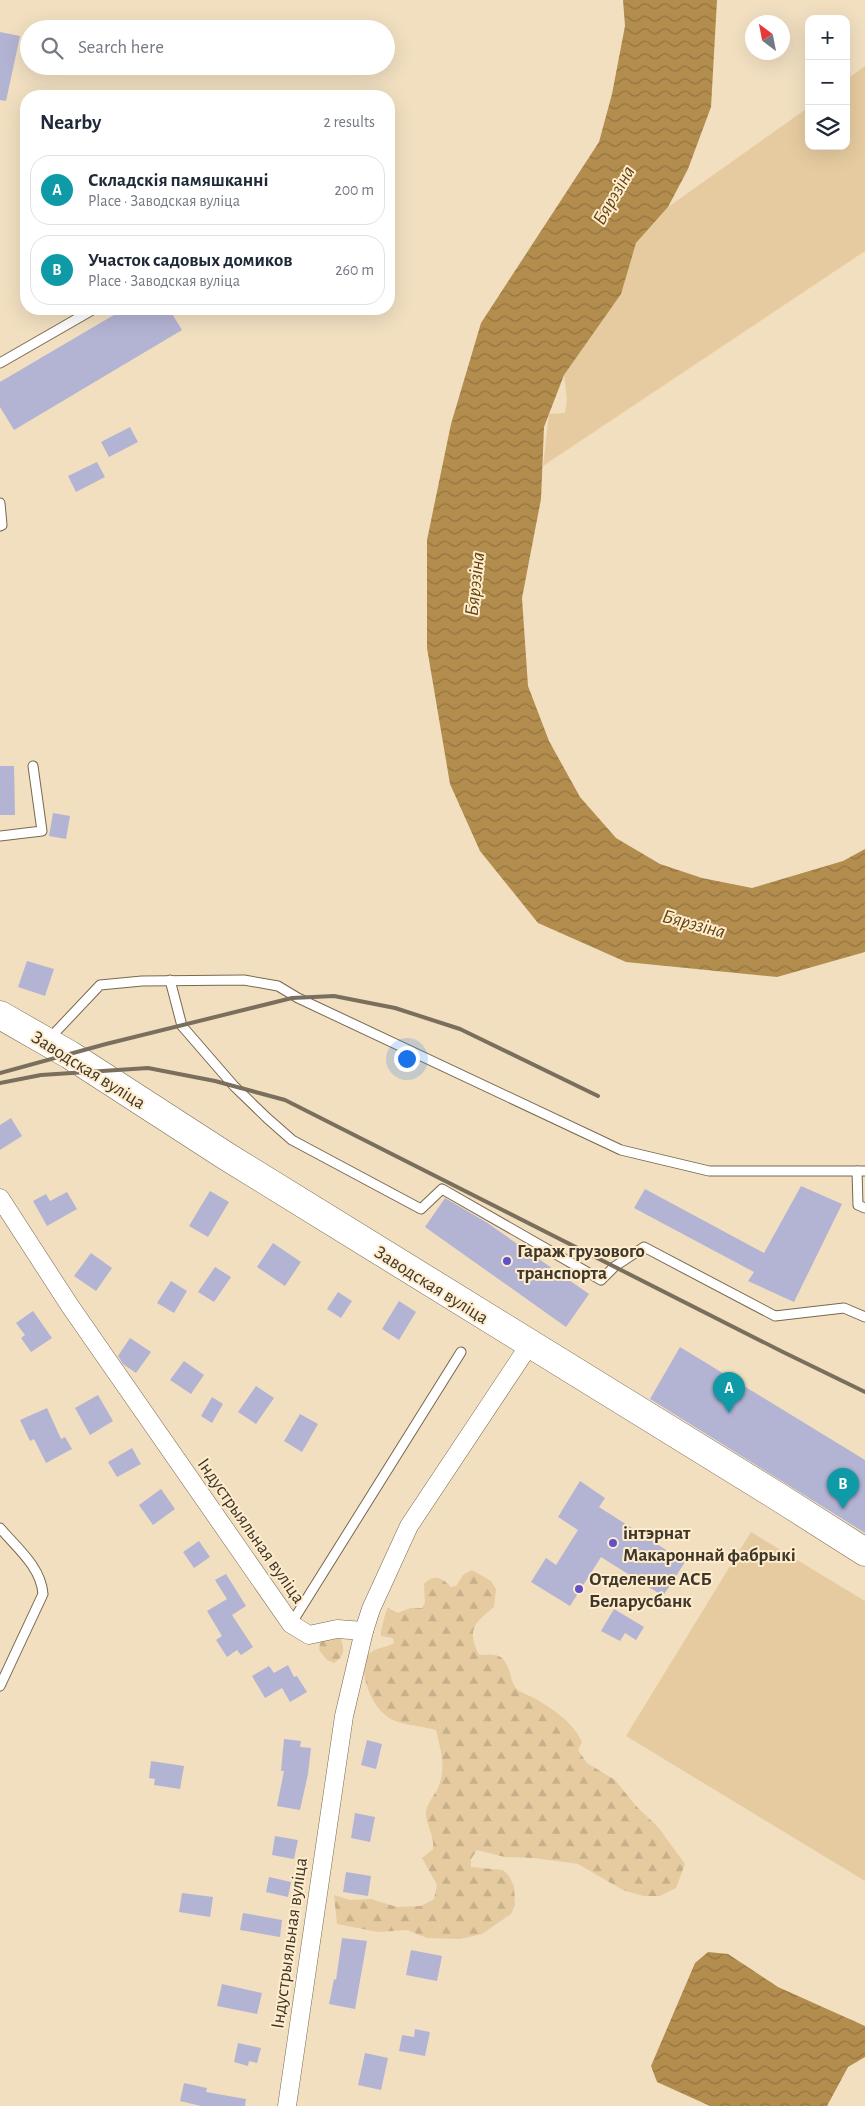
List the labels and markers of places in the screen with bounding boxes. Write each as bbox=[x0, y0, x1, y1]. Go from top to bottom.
place label: Гараж грузового транспорта bbox=[516, 1242, 645, 1283]
marker: Гараж грузового транспорта bbox=[501, 1255, 513, 1267]
pin: A bbox=[713, 1372, 745, 1413]
pin: B bbox=[827, 1468, 859, 1509]
place label: інтэрнат Макароннай фабрыкі bbox=[623, 1524, 796, 1565]
marker: інтэрнат Макароннай фабрыкі bbox=[607, 1537, 619, 1549]
place label: Отделение АСБ Беларусбанк bbox=[589, 1570, 712, 1611]
marker: Отделение АСБ Беларусбанк bbox=[573, 1583, 585, 1595]

